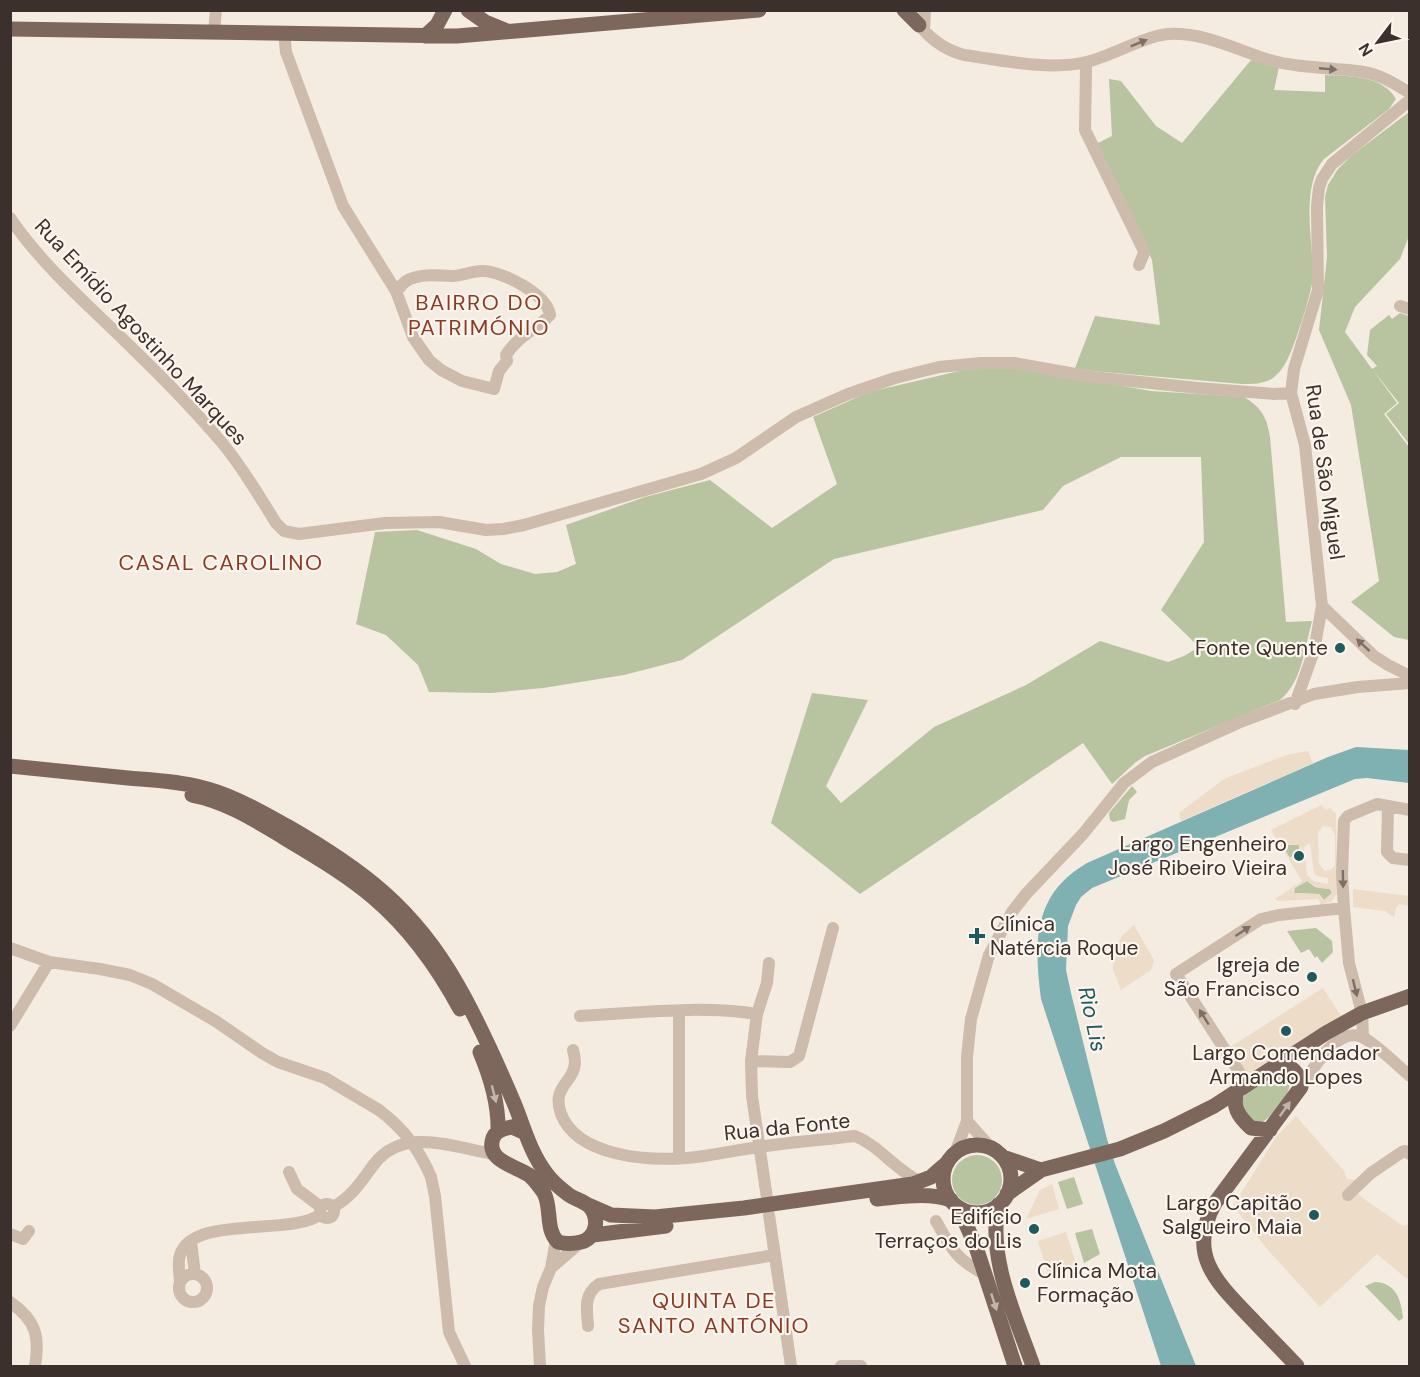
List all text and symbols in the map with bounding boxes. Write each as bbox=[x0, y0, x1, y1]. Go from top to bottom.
north arrow bbox=[1348, 12, 1408, 72]
one-way arrow bbox=[1131, 38, 1149, 48]
text: N bbox=[1354, 39, 1378, 60]
one-way arrow bbox=[1319, 64, 1338, 74]
street label: Rua Emídio Agostinho Marques bbox=[28, 213, 254, 451]
district label: BAIRRO DO PATRIMÓNIO bbox=[408, 288, 550, 342]
street label: Rua de São Miguel bbox=[1299, 382, 1351, 562]
district label: CASAL CAROLINO bbox=[119, 548, 323, 577]
place label: Fonte Quente bbox=[1195, 634, 1328, 662]
one-way arrow bbox=[1356, 639, 1371, 652]
marker: Fonte Quente bbox=[1333, 641, 1347, 655]
place label: Largo Engenheiro José Ribeiro Vieira bbox=[1108, 830, 1287, 882]
marker: Largo Engenheiro José Ribeiro Vieira bbox=[1292, 849, 1306, 863]
one-way arrow bbox=[1338, 870, 1348, 889]
place label: Clínica Natércia Roque bbox=[990, 910, 1138, 962]
one-way arrow bbox=[1234, 925, 1251, 936]
marker: Clínica Natércia Roque bbox=[968, 927, 986, 945]
place label: Igreja de São Francisco bbox=[1164, 951, 1300, 1003]
marker: Igreja de São Francisco bbox=[1305, 970, 1319, 984]
one-way arrow bbox=[1351, 979, 1361, 997]
water label: Rio Lis bbox=[1071, 984, 1114, 1054]
one-way arrow bbox=[1198, 1009, 1209, 1025]
marker: Largo Comendador Armando Lopes bbox=[1279, 1024, 1293, 1038]
place label: Largo Comendador Armando Lopes bbox=[1192, 1039, 1380, 1091]
one-way arrow bbox=[490, 1084, 500, 1103]
one-way arrow bbox=[1279, 1101, 1291, 1117]
street label: Rua da Fonte bbox=[722, 1106, 852, 1148]
place label: Largo Capitão Salgueiro Maia bbox=[1162, 1189, 1302, 1241]
place label: Edifício Terraços do Lis bbox=[875, 1203, 1022, 1255]
marker: Largo Capitão Salgueiro Maia bbox=[1307, 1208, 1321, 1222]
marker: Edifício Terraços do Lis bbox=[1027, 1222, 1041, 1236]
place label: Clínica Mota Formação bbox=[1037, 1257, 1157, 1309]
marker: Clínica Mota Formação bbox=[1018, 1276, 1032, 1290]
district label: QUINTA DE SANTO ANTÓNIO bbox=[618, 1286, 810, 1340]
one-way arrow bbox=[990, 1293, 1000, 1311]

